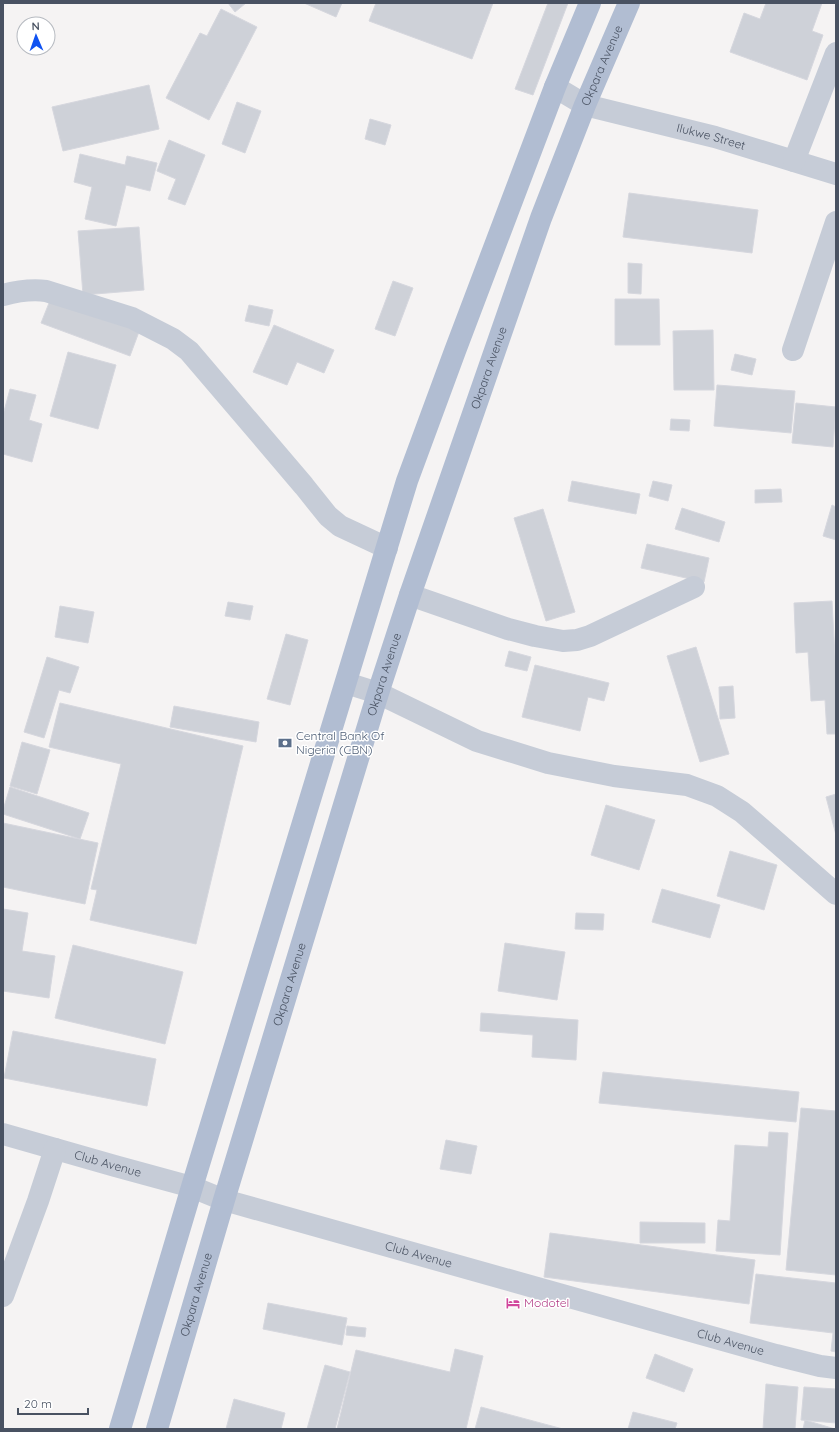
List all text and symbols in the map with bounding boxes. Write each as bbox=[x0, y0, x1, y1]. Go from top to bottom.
north arrow bbox=[16, 16, 56, 56]
text: N bbox=[31, 19, 40, 33]
street label: Okpara Avenue bbox=[578, 22, 626, 108]
street label: Ilukwe Street bbox=[675, 120, 748, 153]
street label: Okpara Avenue bbox=[467, 324, 510, 411]
street label: Okpara Avenue bbox=[363, 631, 404, 718]
place label: Central Bank Of Nigeria (CBN) bbox=[296, 728, 385, 757]
bank icon: Central Bank Of Nigeria (CBN) bbox=[277, 735, 293, 751]
street label: Okpara Avenue bbox=[269, 941, 309, 1028]
street label: Club Avenue bbox=[73, 1147, 143, 1180]
street label: Club Avenue bbox=[384, 1238, 454, 1271]
street label: Okpara Avenue bbox=[177, 1251, 215, 1338]
hotel icon: Modotel bbox=[505, 1295, 521, 1311]
place label: Modotel bbox=[524, 1295, 569, 1310]
street label: Club Avenue bbox=[695, 1325, 766, 1358]
scale bar bbox=[18, 1390, 88, 1416]
text: 20 m bbox=[24, 1396, 52, 1411]

